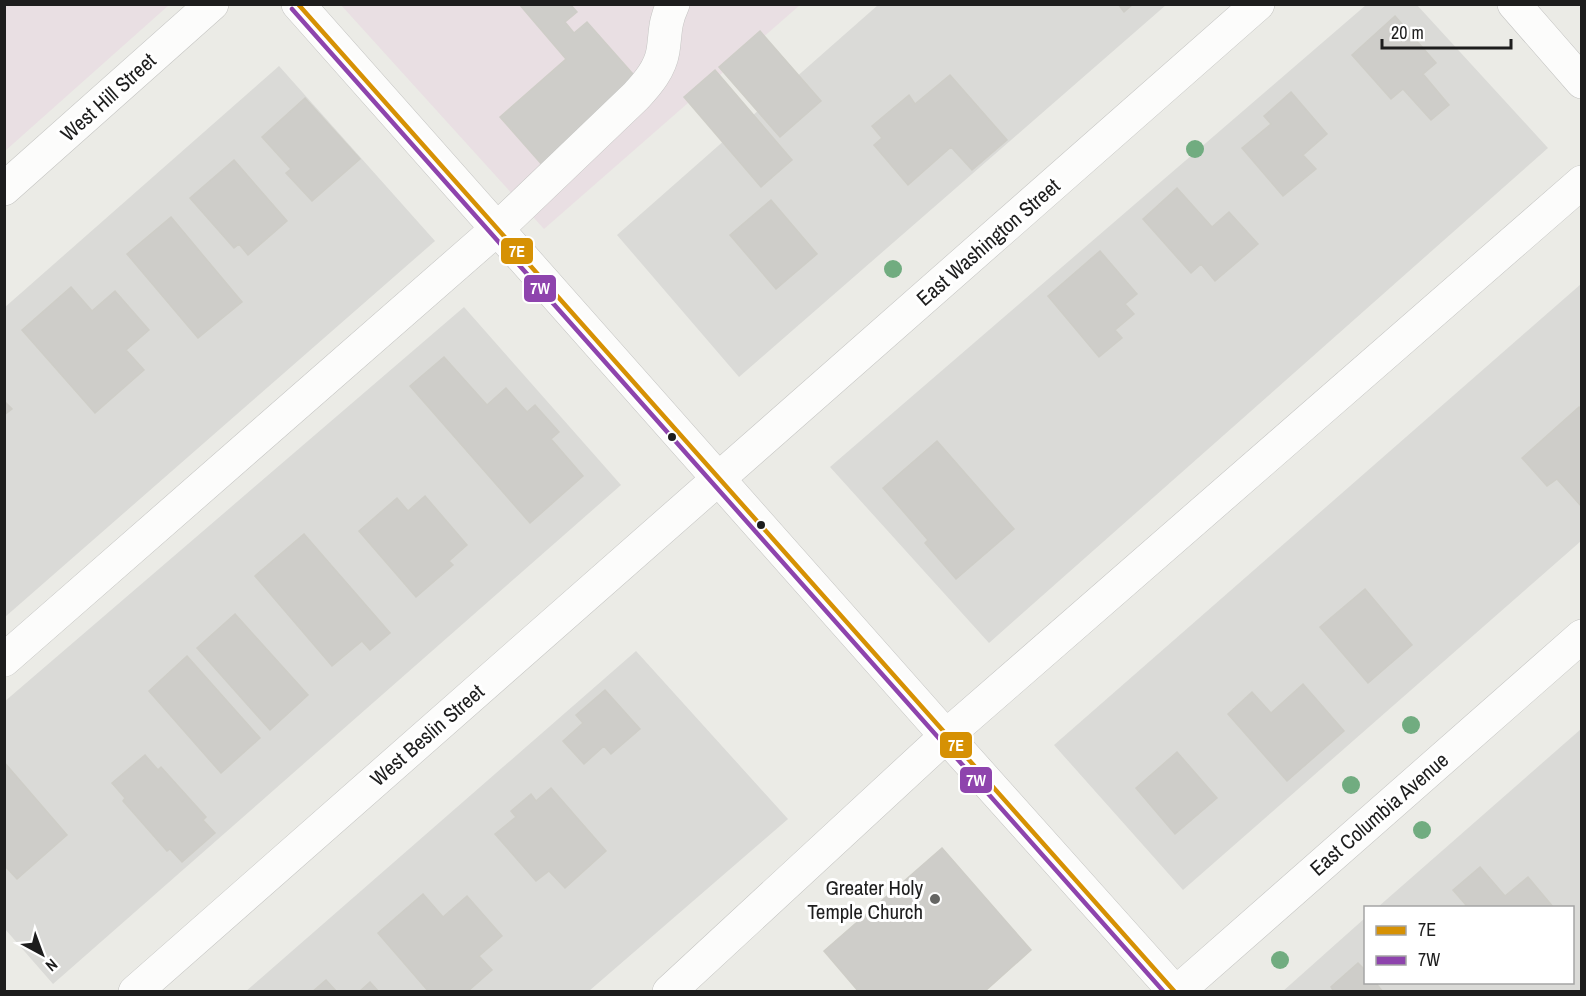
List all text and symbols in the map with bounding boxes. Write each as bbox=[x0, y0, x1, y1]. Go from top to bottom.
scale bar bbox=[1382, 12, 1511, 50]
text: 20 m bbox=[1391, 20, 1424, 45]
street label: West Hill Street bbox=[54, 46, 162, 148]
street label: East Washington Street bbox=[910, 171, 1066, 312]
line badge: 7E bbox=[500, 237, 534, 265]
text: 7E bbox=[509, 240, 525, 262]
line badge: 7W bbox=[523, 274, 557, 303]
text: 7W bbox=[530, 277, 550, 299]
unlabelled marker bbox=[666, 431, 678, 443]
unlabelled marker bbox=[755, 519, 767, 531]
street label: West Beslin Street bbox=[364, 677, 490, 793]
line badge: 7E bbox=[939, 731, 973, 759]
text: 7E bbox=[948, 734, 964, 756]
street label: East Columbia Avenue bbox=[1303, 746, 1455, 882]
line badge: 7W bbox=[959, 766, 993, 794]
text: 7W bbox=[966, 769, 986, 791]
place label: Greater Holy Temple Church bbox=[807, 873, 923, 926]
marker: Greater Holy Temple Church bbox=[928, 892, 942, 906]
legend bbox=[1364, 906, 1574, 984]
text: 7E bbox=[1418, 917, 1436, 942]
north arrow bbox=[12, 924, 72, 984]
text: 7W bbox=[1418, 947, 1440, 972]
text: N bbox=[41, 954, 63, 977]

